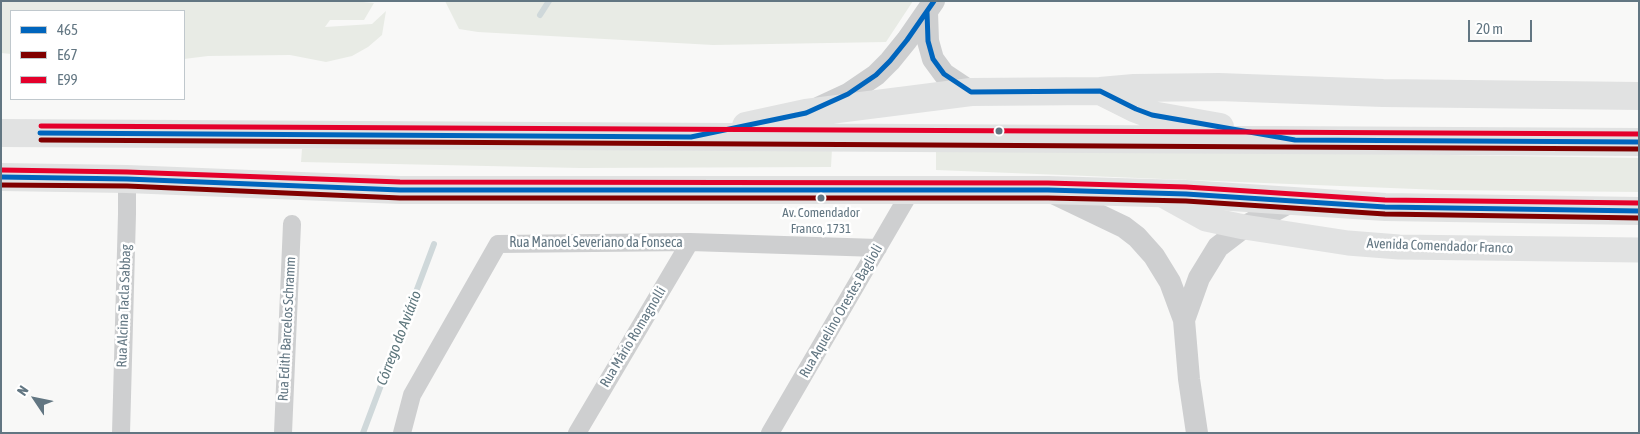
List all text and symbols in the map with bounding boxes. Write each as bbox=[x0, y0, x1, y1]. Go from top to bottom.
legend bbox=[10, 10, 185, 100]
scale bar bbox=[1470, 10, 1534, 42]
text: 20 m bbox=[1476, 20, 1503, 37]
text: 465 bbox=[57, 21, 78, 38]
text: E67 bbox=[57, 46, 78, 63]
text: E99 bbox=[57, 71, 78, 88]
unlabelled marker bbox=[994, 126, 1004, 136]
marker: Av. Comendador Franco, 1731 bbox=[816, 193, 826, 203]
place label: Av. Comendador Franco, 1731 bbox=[782, 205, 860, 236]
street label: Rua Manoel Severiano da Fonseca bbox=[509, 235, 683, 251]
street label: Avenida Comendador Franco bbox=[1366, 235, 1514, 257]
street label: Rua Aquelino Orestes Baglioli bbox=[796, 241, 886, 381]
street label: Rua Alcina Tacla Sabbag bbox=[113, 244, 135, 368]
street label: Rua Edith Barcelos Schramm bbox=[275, 256, 299, 402]
street label: Rua Mário Romagnolli bbox=[596, 284, 670, 390]
water label: Córrego do Aviário bbox=[373, 288, 425, 388]
north arrow bbox=[10, 374, 60, 424]
text: N bbox=[14, 383, 32, 399]

